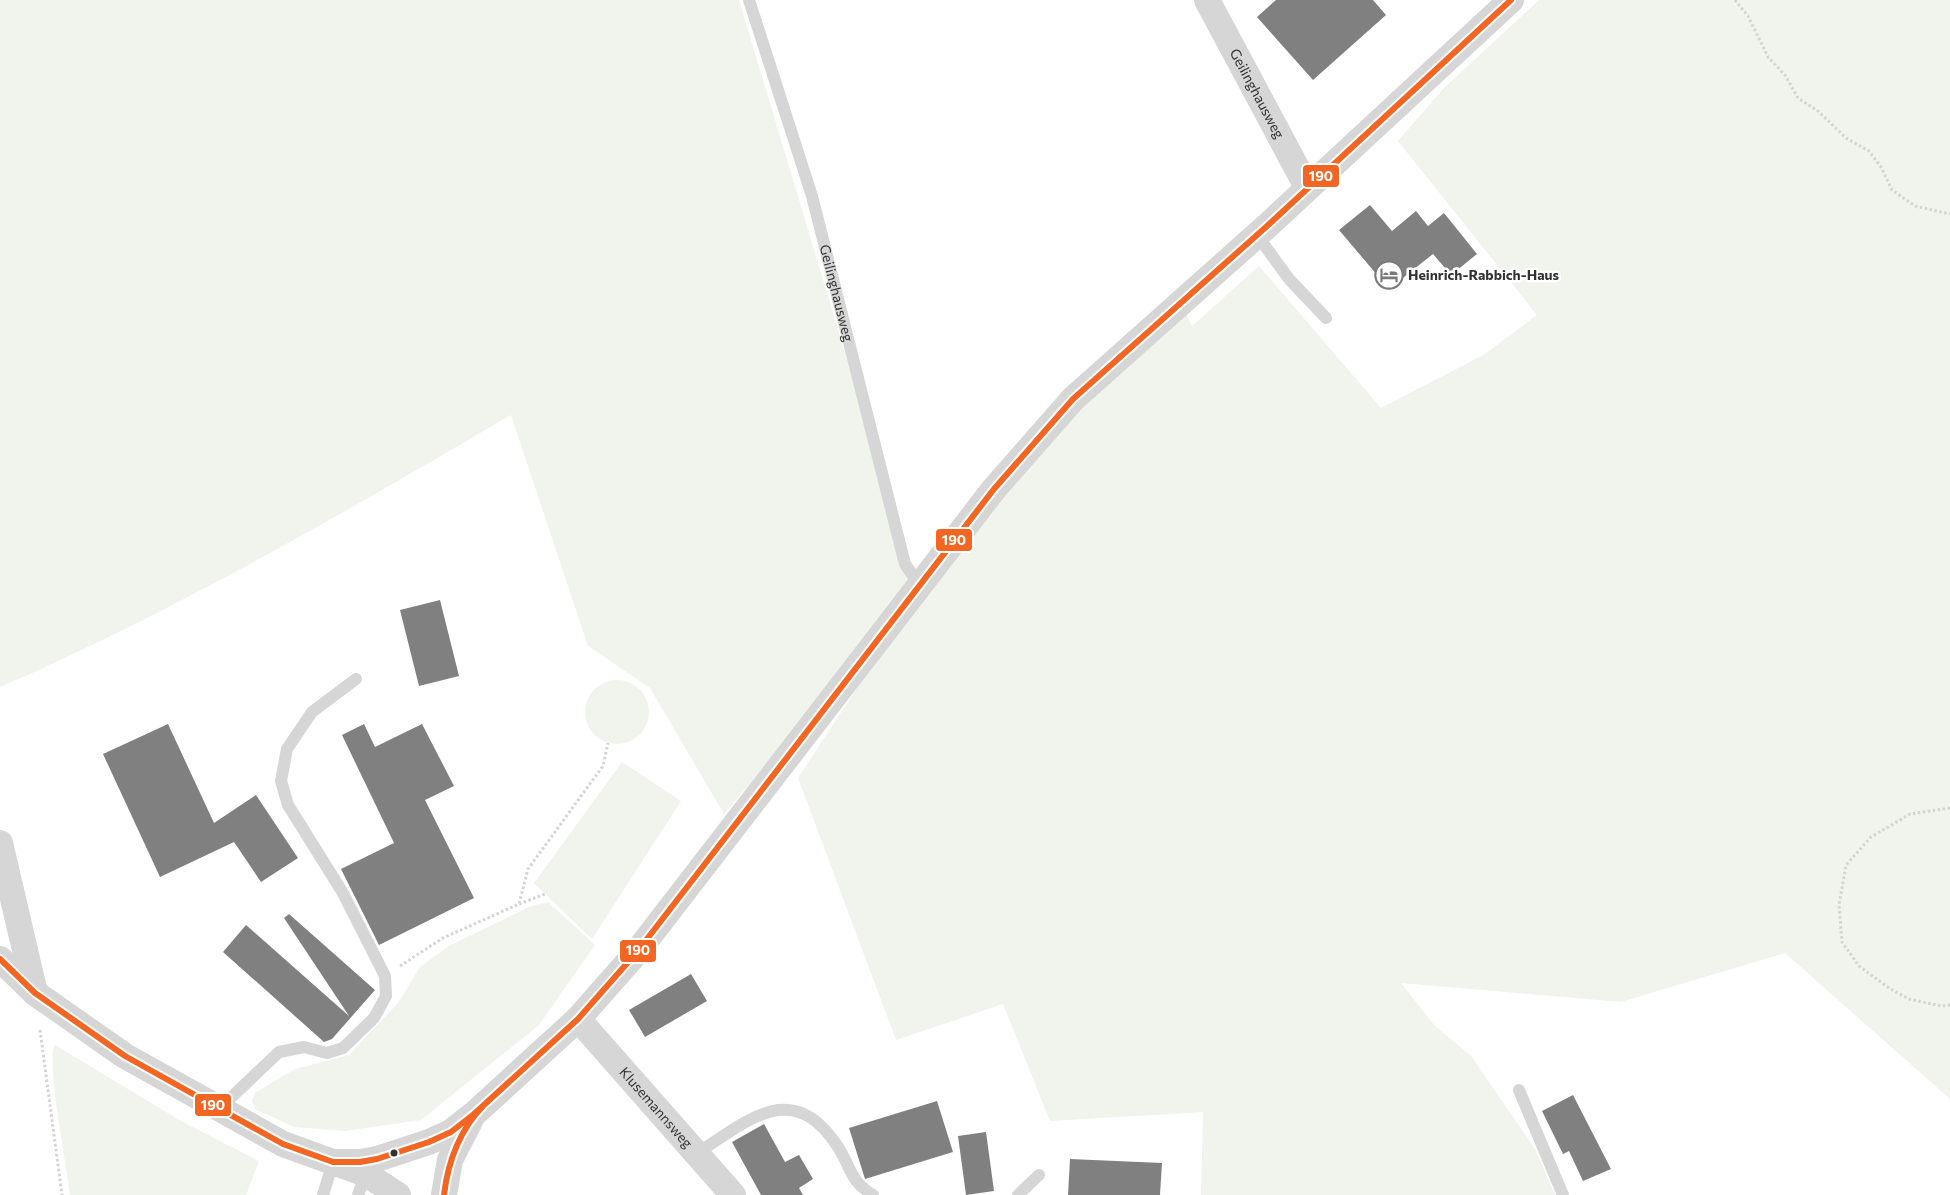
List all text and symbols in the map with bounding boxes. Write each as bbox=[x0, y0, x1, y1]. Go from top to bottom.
street label: Geilinghausweg bbox=[1226, 45, 1289, 141]
line badge: 190 bbox=[1302, 164, 1340, 188]
text: 190 bbox=[1309, 167, 1333, 184]
street label: Geilinghausweg bbox=[817, 243, 858, 344]
hotel icon: Heinrich-Rabbich-Haus bbox=[1374, 260, 1404, 290]
place label: Heinrich-Rabbich-Haus bbox=[1408, 266, 1560, 283]
line badge: 190 bbox=[935, 528, 973, 552]
text: 190 bbox=[942, 531, 966, 548]
line badge: 190 bbox=[619, 939, 657, 963]
text: 190 bbox=[626, 941, 650, 958]
street label: Klusemannsweg bbox=[616, 1063, 697, 1152]
line badge: 190 bbox=[194, 1093, 232, 1117]
text: 190 bbox=[201, 1096, 225, 1113]
unlabelled marker bbox=[389, 1148, 399, 1158]

